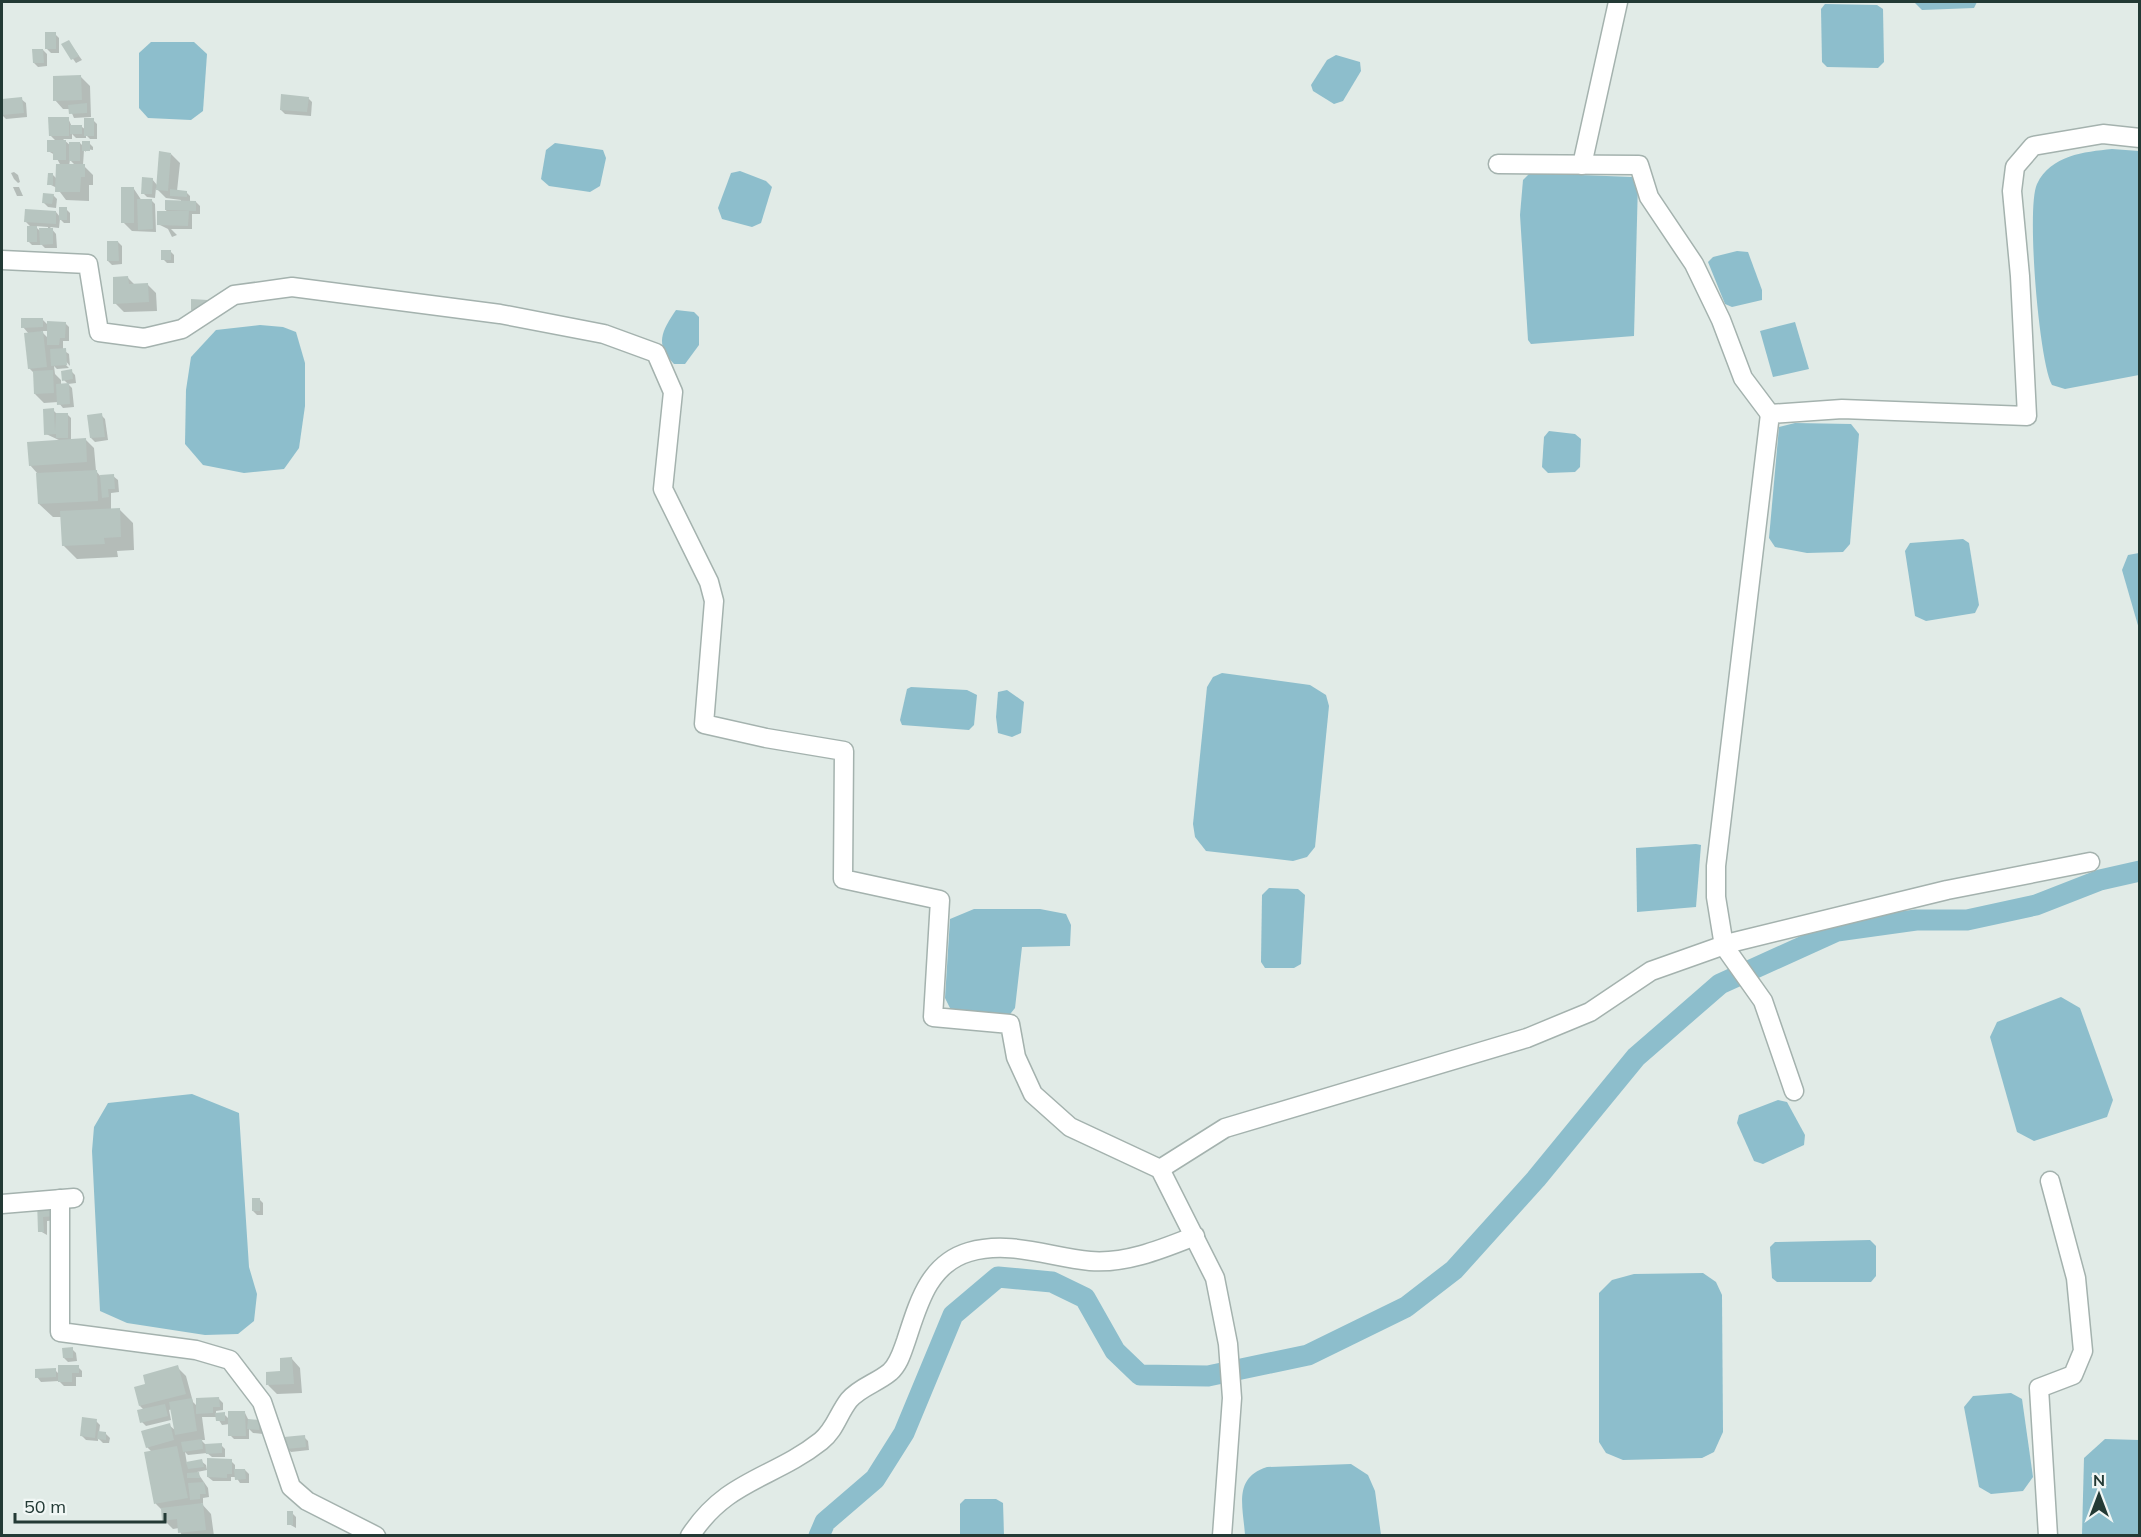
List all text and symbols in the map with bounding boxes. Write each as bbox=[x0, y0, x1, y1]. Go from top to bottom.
north arrow bbox=[2069, 1465, 2129, 1525]
text: N bbox=[2093, 1470, 2105, 1490]
scale bar bbox=[15, 1486, 165, 1524]
text: 50 m bbox=[24, 1495, 66, 1518]

